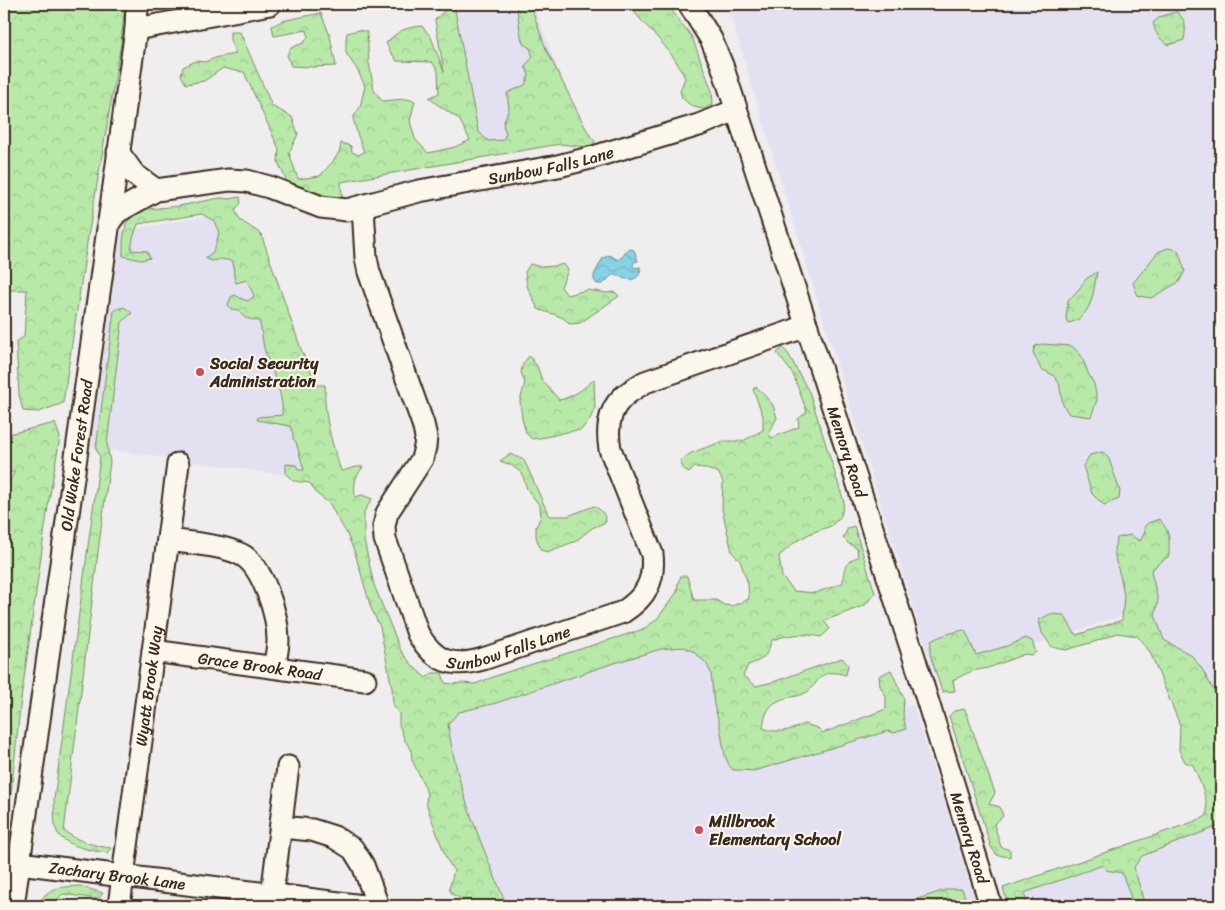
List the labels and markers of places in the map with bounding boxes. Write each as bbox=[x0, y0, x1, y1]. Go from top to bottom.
place label: Social Security Administration bbox=[209, 349, 319, 396]
marker: Social Security Administration bbox=[194, 366, 206, 378]
place label: Millbrook Elementary School bbox=[708, 807, 842, 854]
marker: Millbrook Elementary School bbox=[693, 824, 705, 836]

